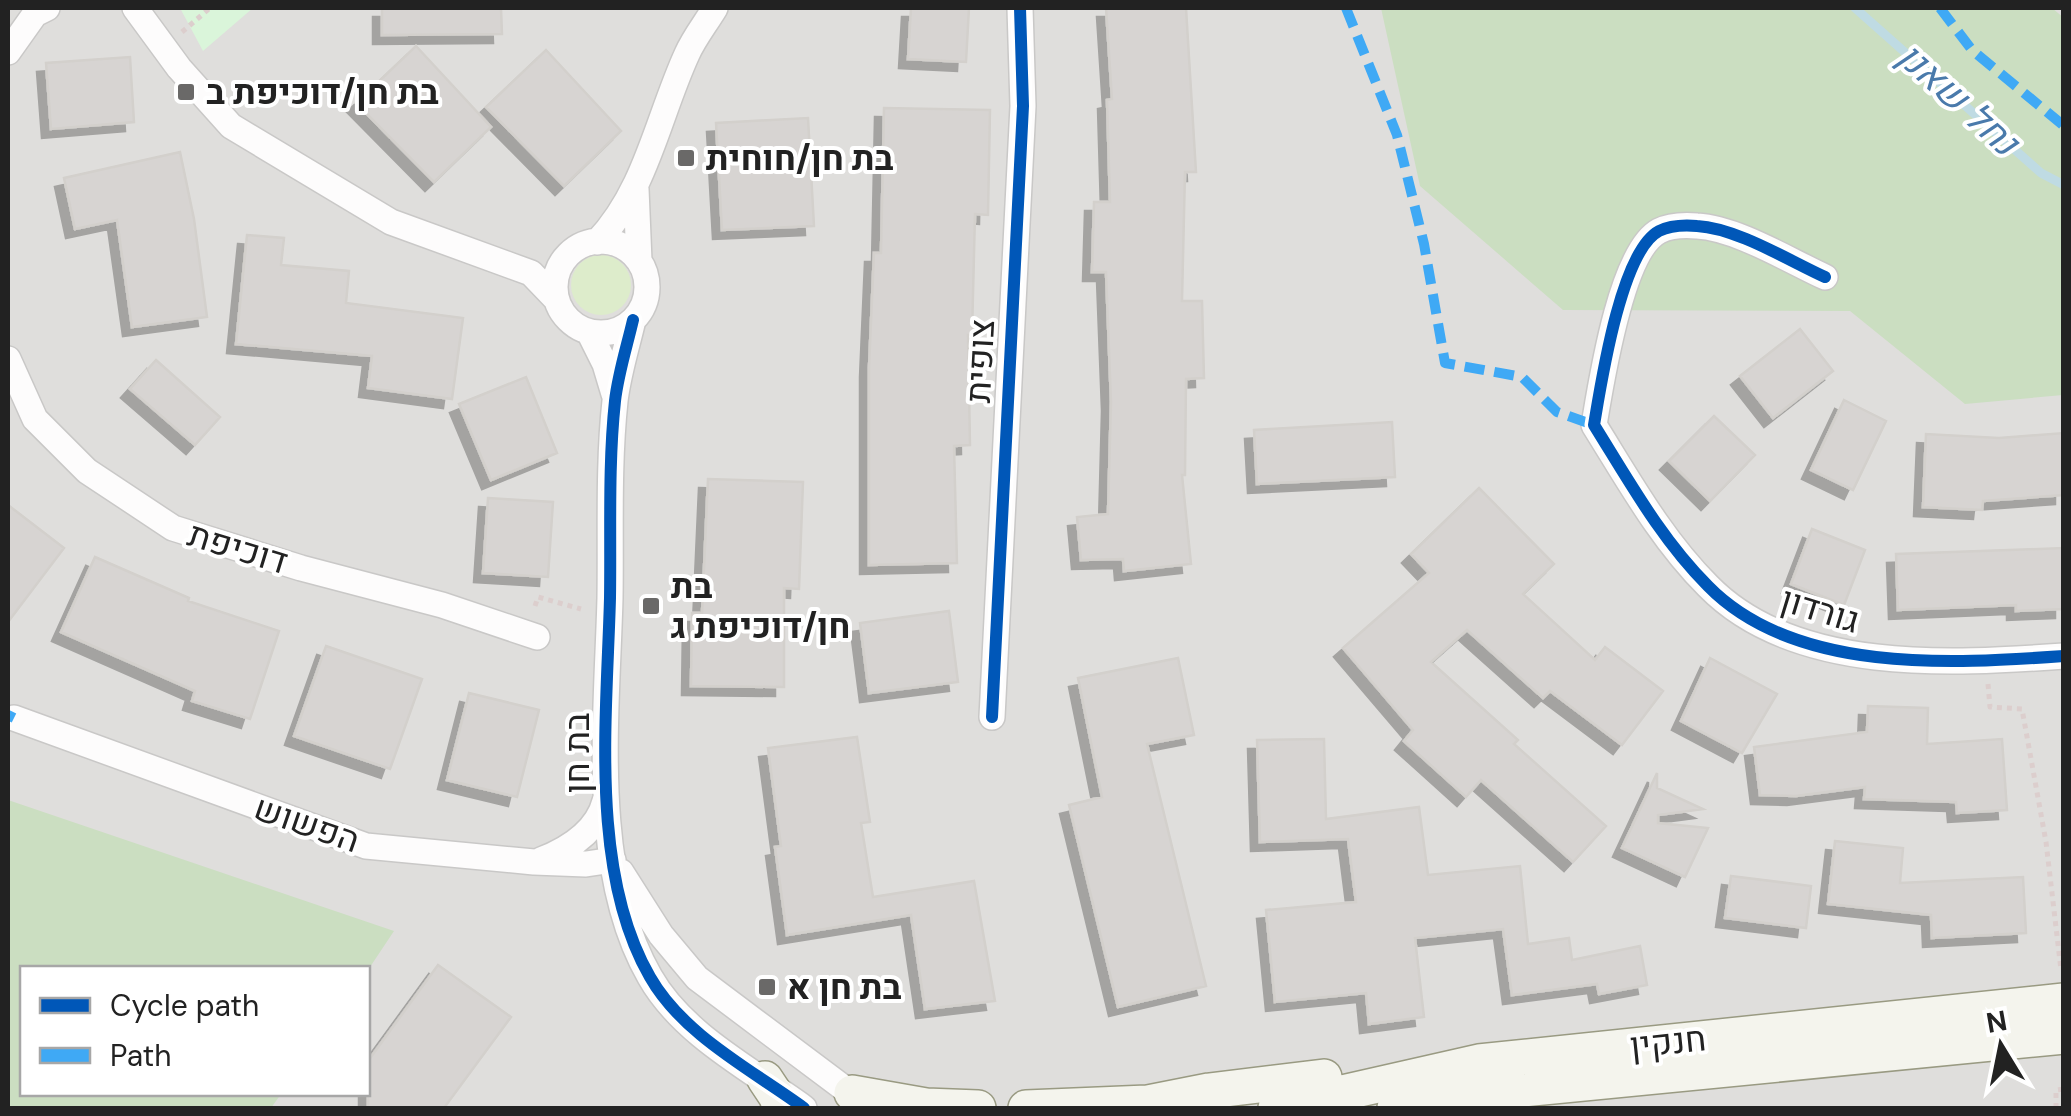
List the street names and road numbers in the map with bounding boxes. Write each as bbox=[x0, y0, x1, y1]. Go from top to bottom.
street label: צופית bbox=[955, 318, 1005, 404]
street label: דוכיפת bbox=[183, 511, 293, 585]
street label: גורדון bbox=[1775, 576, 1865, 644]
street label: בת חן bbox=[554, 713, 600, 793]
street label: הפשוש bbox=[248, 785, 366, 863]
street label: חנקין bbox=[1628, 1015, 1708, 1069]

